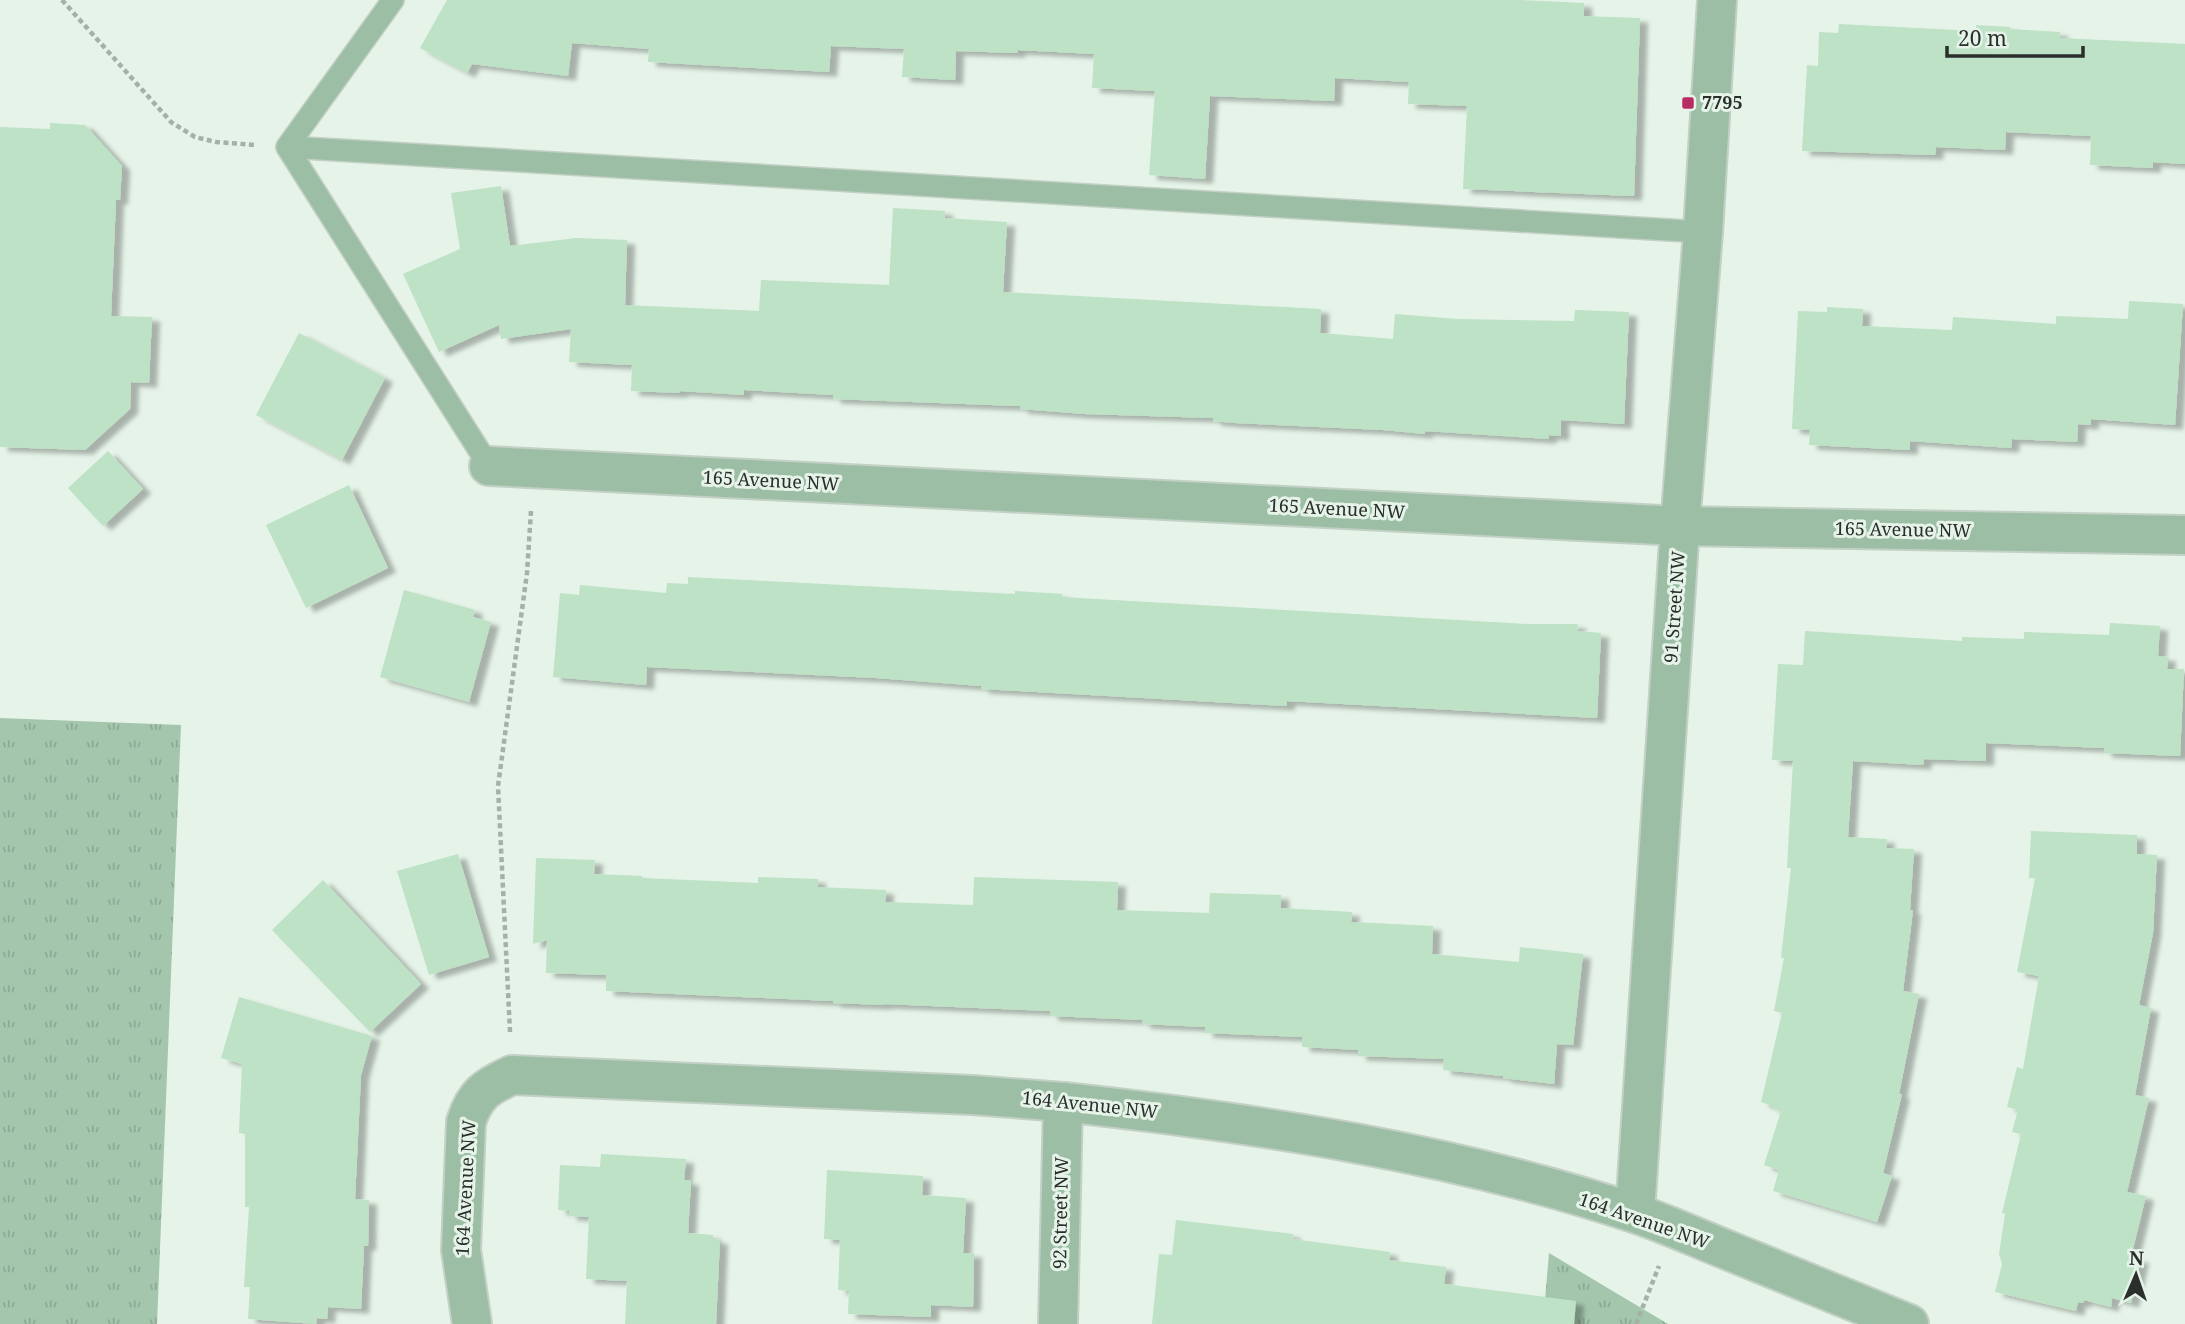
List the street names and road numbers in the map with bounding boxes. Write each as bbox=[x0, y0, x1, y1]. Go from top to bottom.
street label: 165 Avenue NW bbox=[702, 464, 840, 496]
street label: 165 Avenue NW bbox=[1268, 492, 1406, 524]
street label: 165 Avenue NW bbox=[1835, 516, 1972, 542]
street label: 91 Street NW bbox=[1658, 550, 1690, 664]
street label: 164 Avenue NW bbox=[1021, 1085, 1159, 1123]
street label: 164 Avenue NW bbox=[449, 1119, 481, 1257]
street label: 92 Street NW bbox=[1047, 1156, 1073, 1269]
street label: 164 Avenue NW bbox=[1576, 1186, 1713, 1254]

